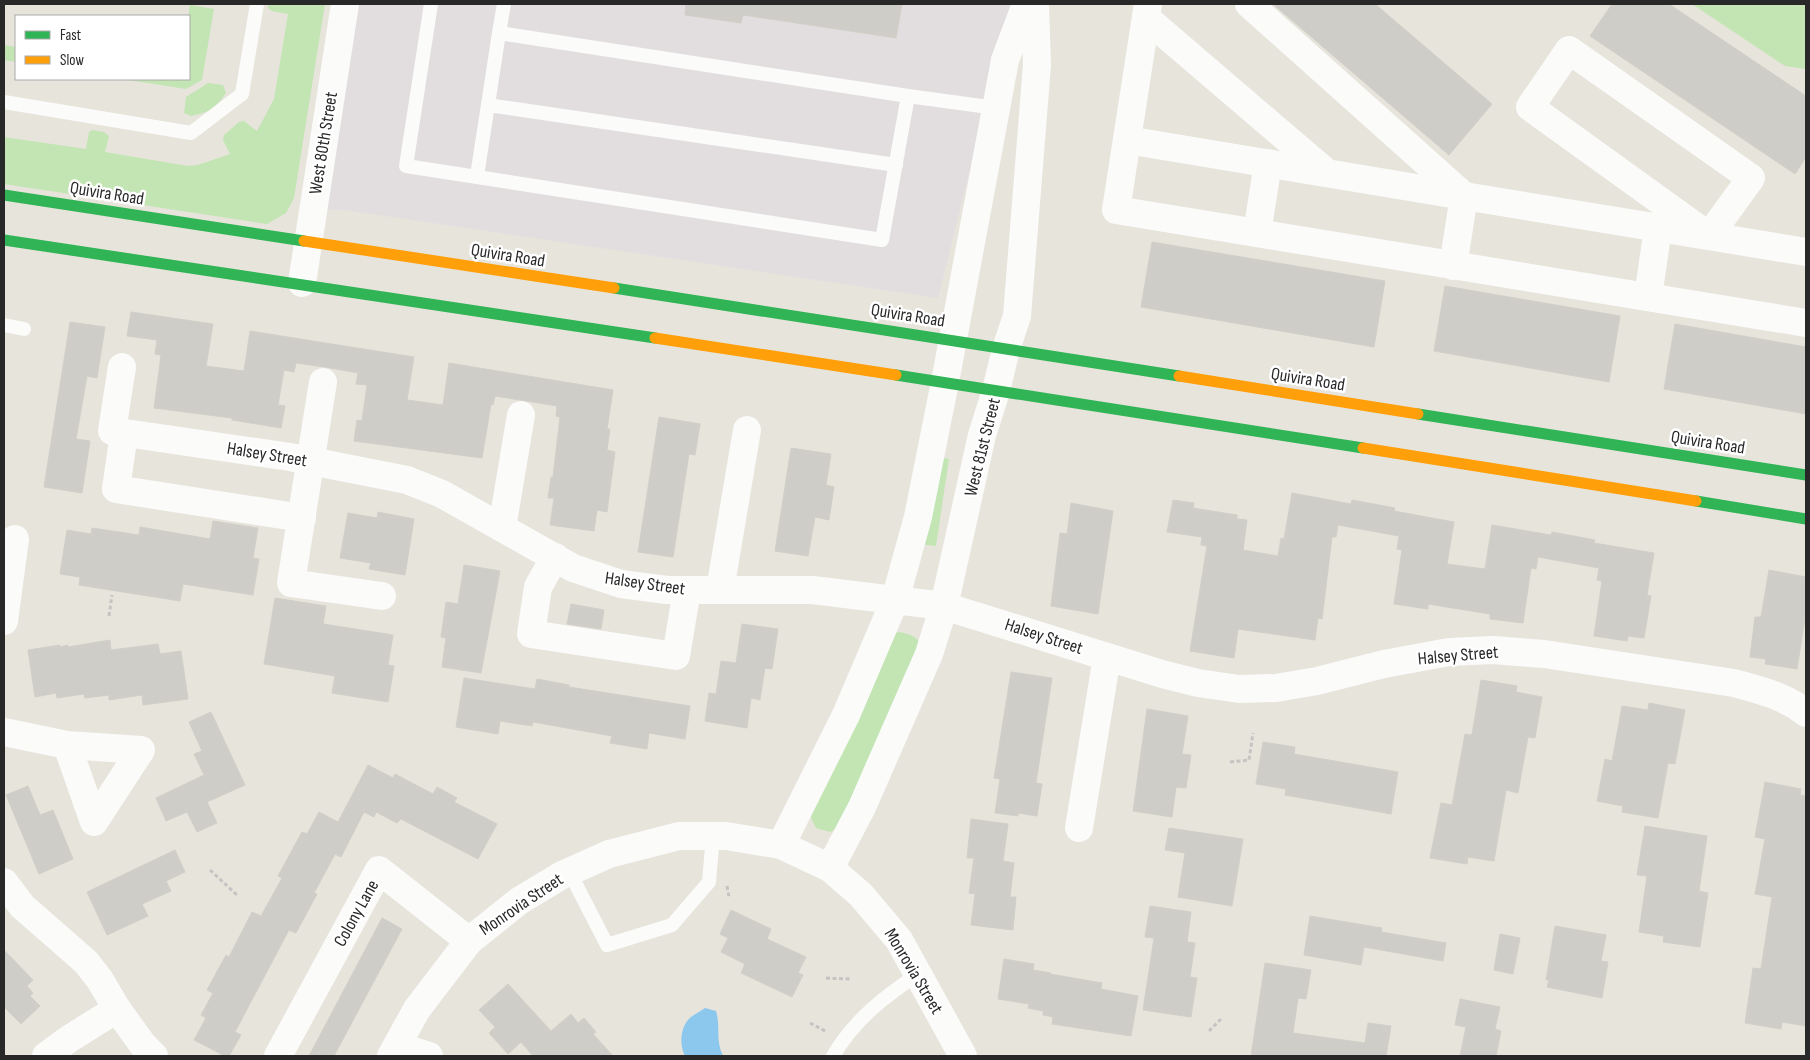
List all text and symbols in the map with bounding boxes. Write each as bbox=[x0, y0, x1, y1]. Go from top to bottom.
legend bbox=[15, 15, 190, 80]
text: Fast bbox=[60, 26, 82, 45]
text: Slow bbox=[60, 51, 84, 70]
street label: West 80th Street bbox=[305, 90, 342, 196]
street label: Quivira Road bbox=[68, 177, 145, 210]
street label: Quivira Road bbox=[469, 239, 546, 272]
street label: Quivira Road bbox=[869, 299, 946, 332]
street label: Quivira Road bbox=[1269, 363, 1346, 396]
street label: West 81st Street bbox=[960, 395, 1005, 498]
street label: Quivira Road bbox=[1669, 426, 1746, 459]
street label: Halsey Street bbox=[225, 438, 309, 471]
street label: Halsey Street bbox=[603, 567, 687, 600]
street label: Halsey Street bbox=[1002, 614, 1086, 659]
street label: Halsey Street bbox=[1417, 641, 1500, 669]
street label: Monrovia Street bbox=[476, 869, 567, 940]
street label: Colony Lane bbox=[330, 876, 383, 950]
street label: Monrovia Street bbox=[880, 925, 948, 1018]

